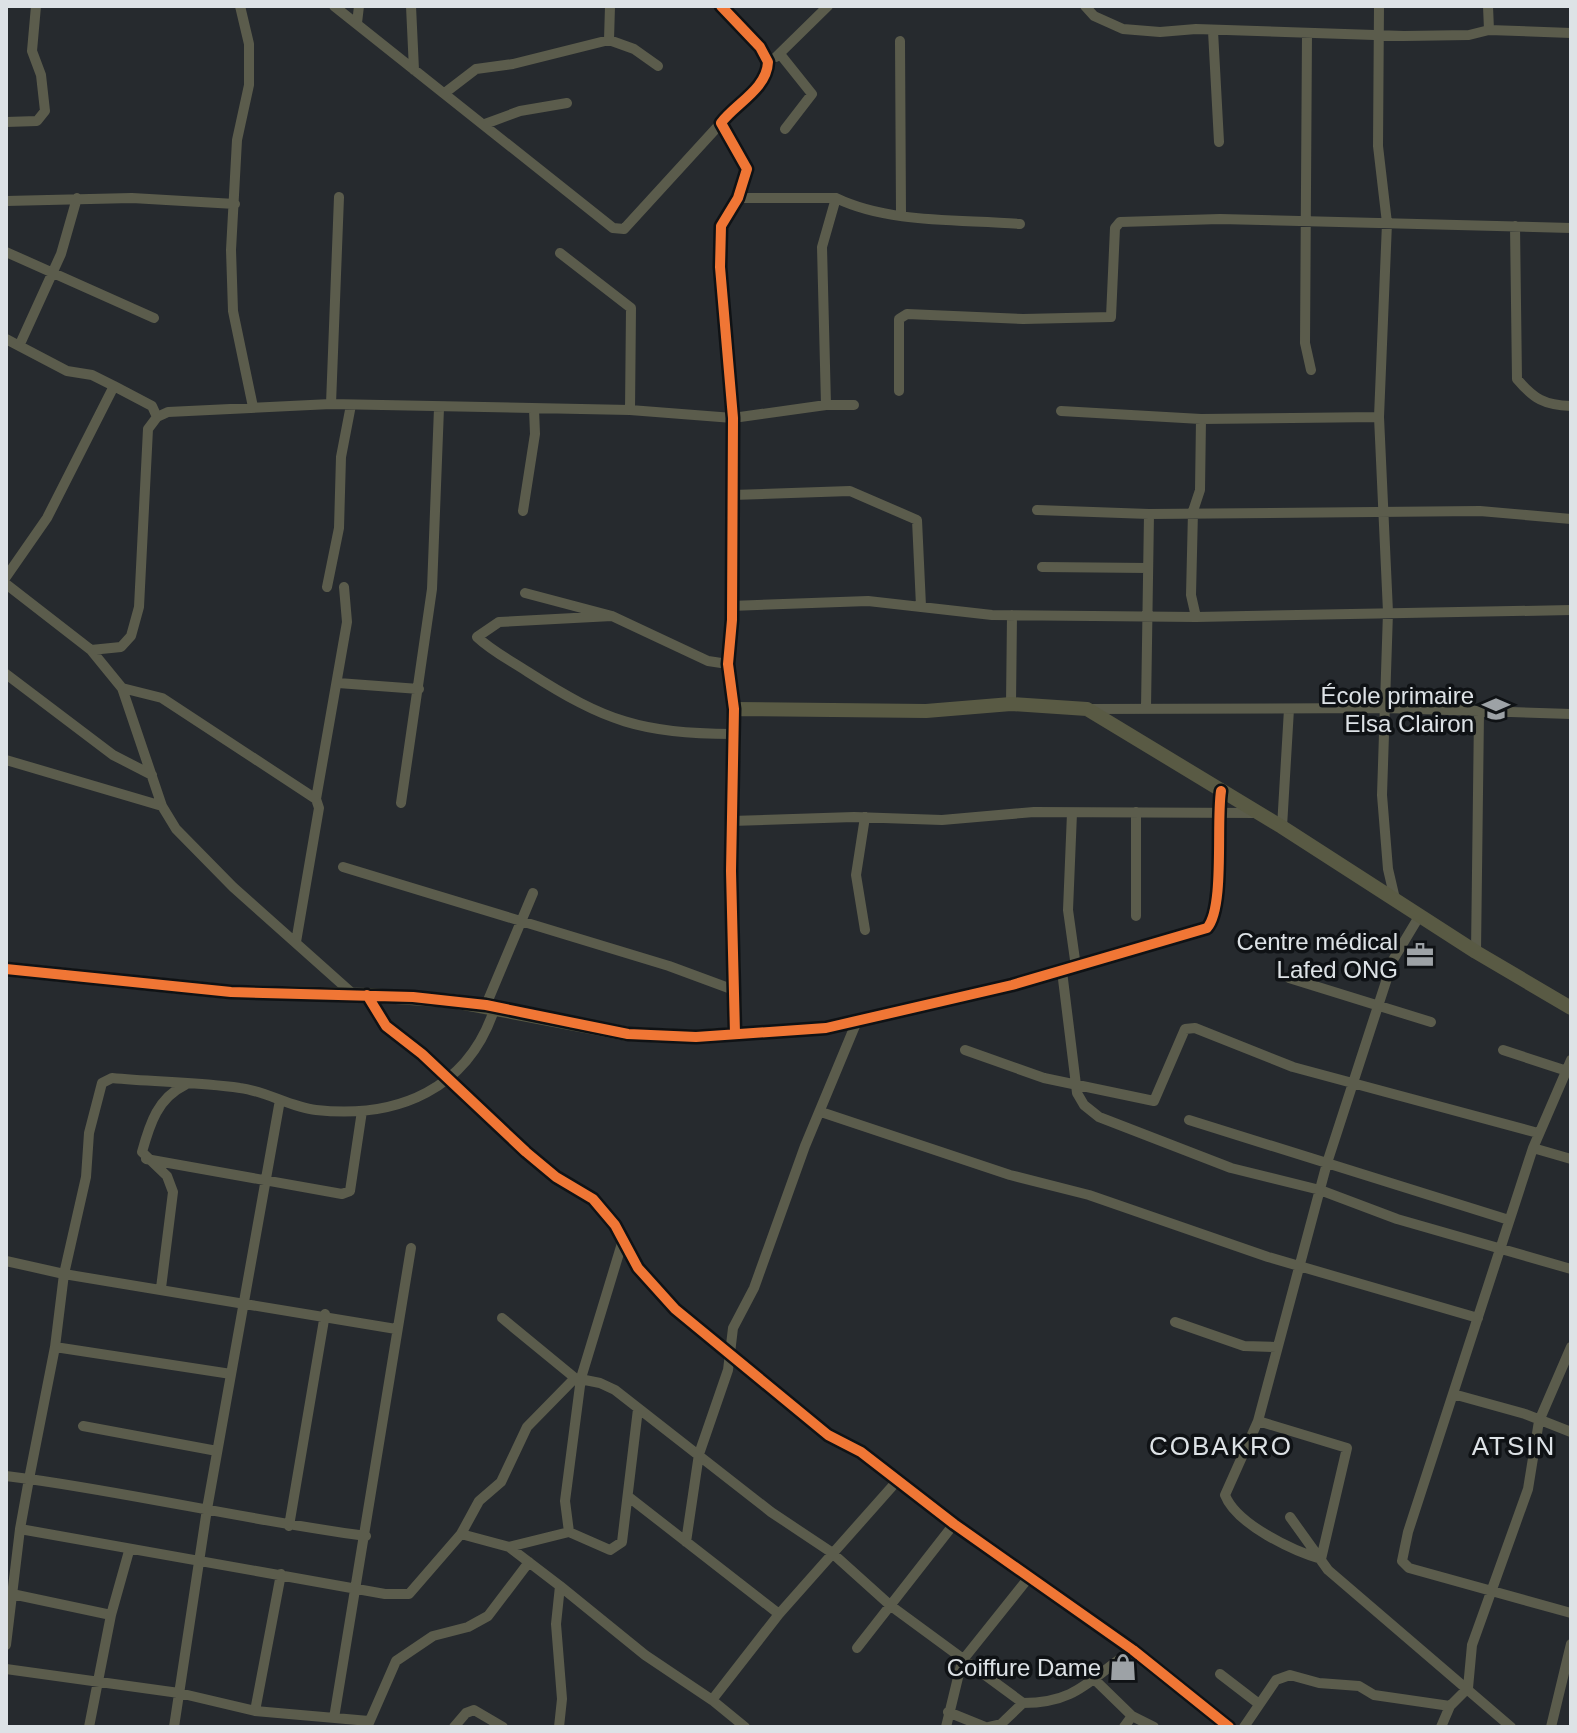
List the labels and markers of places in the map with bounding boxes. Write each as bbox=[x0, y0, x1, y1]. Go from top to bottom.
place label: École primaire Elsa Clairon bbox=[1321, 682, 1474, 737]
school or university icon: École primaire Elsa Clairon bbox=[1481, 694, 1511, 724]
place label: Centre médical Lafed ONG bbox=[1237, 928, 1398, 983]
office icon: Centre médical Lafed ONG bbox=[1405, 940, 1435, 970]
shop icon: Coiffure Dame bbox=[1108, 1652, 1138, 1682]
place label: Coiffure Dame bbox=[947, 1654, 1101, 1681]

